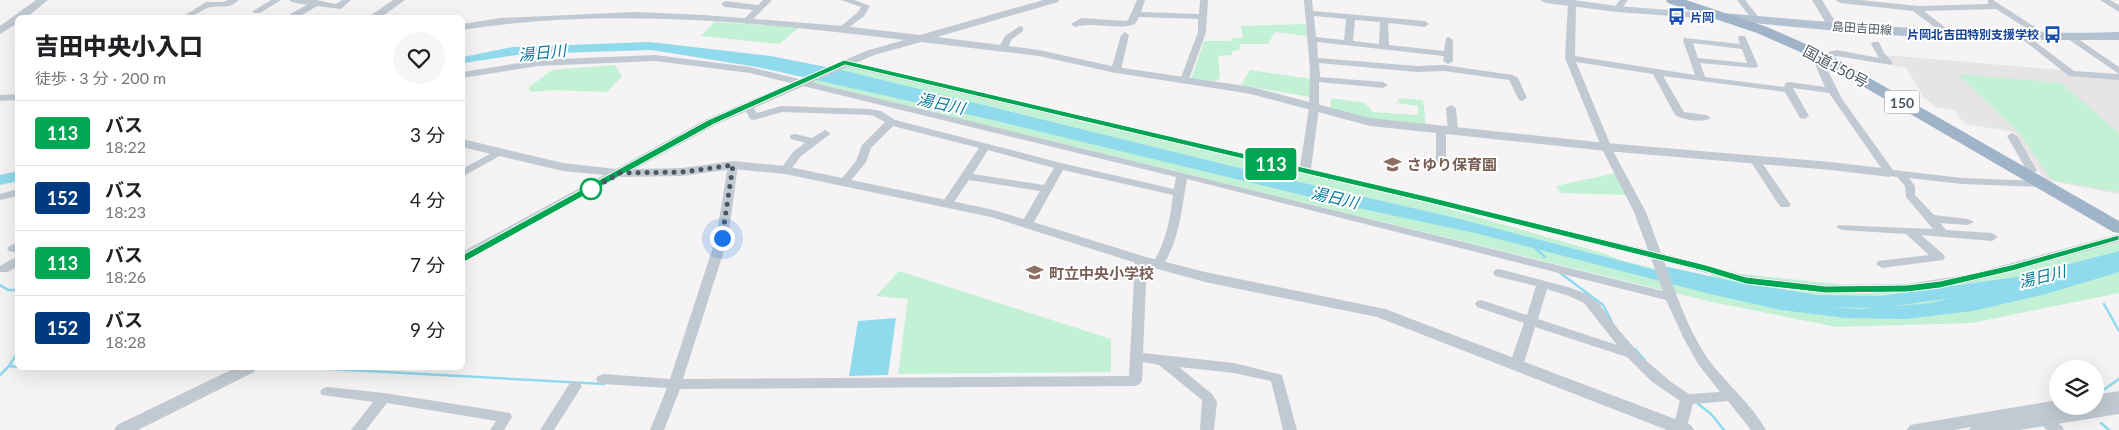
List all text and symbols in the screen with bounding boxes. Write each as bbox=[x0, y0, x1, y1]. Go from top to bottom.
bus stop icon: 片岡 bbox=[1666, 7, 1686, 27]
place label: 片岡 bbox=[1690, 10, 1714, 25]
street label: 島田吉田線 bbox=[1832, 18, 1892, 38]
bus stop icon: 片岡北吉田特別支援学校 bbox=[2043, 24, 2063, 44]
place label: 片岡北吉田特別支援学校 bbox=[1907, 27, 2039, 42]
text: 吉田中央小入口 bbox=[35, 31, 203, 60]
button: heart bbox=[393, 32, 445, 84]
water label: 湯日川 bbox=[517, 40, 569, 64]
street label: 国道150号 bbox=[1800, 41, 1872, 91]
text: 徒歩 · 3 分 · 200 m bbox=[35, 68, 166, 87]
water label: 湯日川 bbox=[916, 89, 968, 118]
road number: 150 bbox=[1884, 90, 1920, 114]
text: バス bbox=[105, 113, 143, 136]
text: 113 bbox=[47, 122, 78, 144]
text: 3 分 bbox=[410, 123, 445, 146]
text: 18:22 bbox=[105, 137, 146, 156]
line badge: 113 bbox=[1242, 148, 1300, 180]
text: 113 bbox=[1255, 153, 1287, 175]
school or university icon: さゆり保育園 bbox=[1383, 154, 1403, 174]
place label: さゆり保育園 bbox=[1407, 155, 1497, 173]
text: バス bbox=[105, 178, 143, 201]
unlabelled marker bbox=[580, 178, 602, 200]
water label: 湯日川 bbox=[1309, 182, 1362, 212]
text: 152 bbox=[47, 187, 78, 209]
text: 4 分 bbox=[410, 188, 445, 211]
text: 18:23 bbox=[105, 202, 146, 221]
your location bbox=[710, 226, 735, 251]
text: バス bbox=[105, 243, 143, 266]
text: 113 bbox=[47, 252, 78, 274]
text: 7 分 bbox=[410, 253, 445, 276]
water label: 湯日川 bbox=[2016, 260, 2070, 291]
school or university icon: 町立中央小学校 bbox=[1025, 263, 1045, 283]
place label: 町立中央小学校 bbox=[1049, 264, 1154, 282]
text: 18:26 bbox=[105, 267, 146, 286]
text: バス bbox=[105, 308, 143, 331]
text: 152 bbox=[47, 317, 78, 339]
text: 9 分 bbox=[410, 318, 445, 341]
text: 18:28 bbox=[105, 332, 146, 351]
map controls bbox=[2049, 360, 2104, 415]
button: layers bbox=[2049, 360, 2104, 415]

